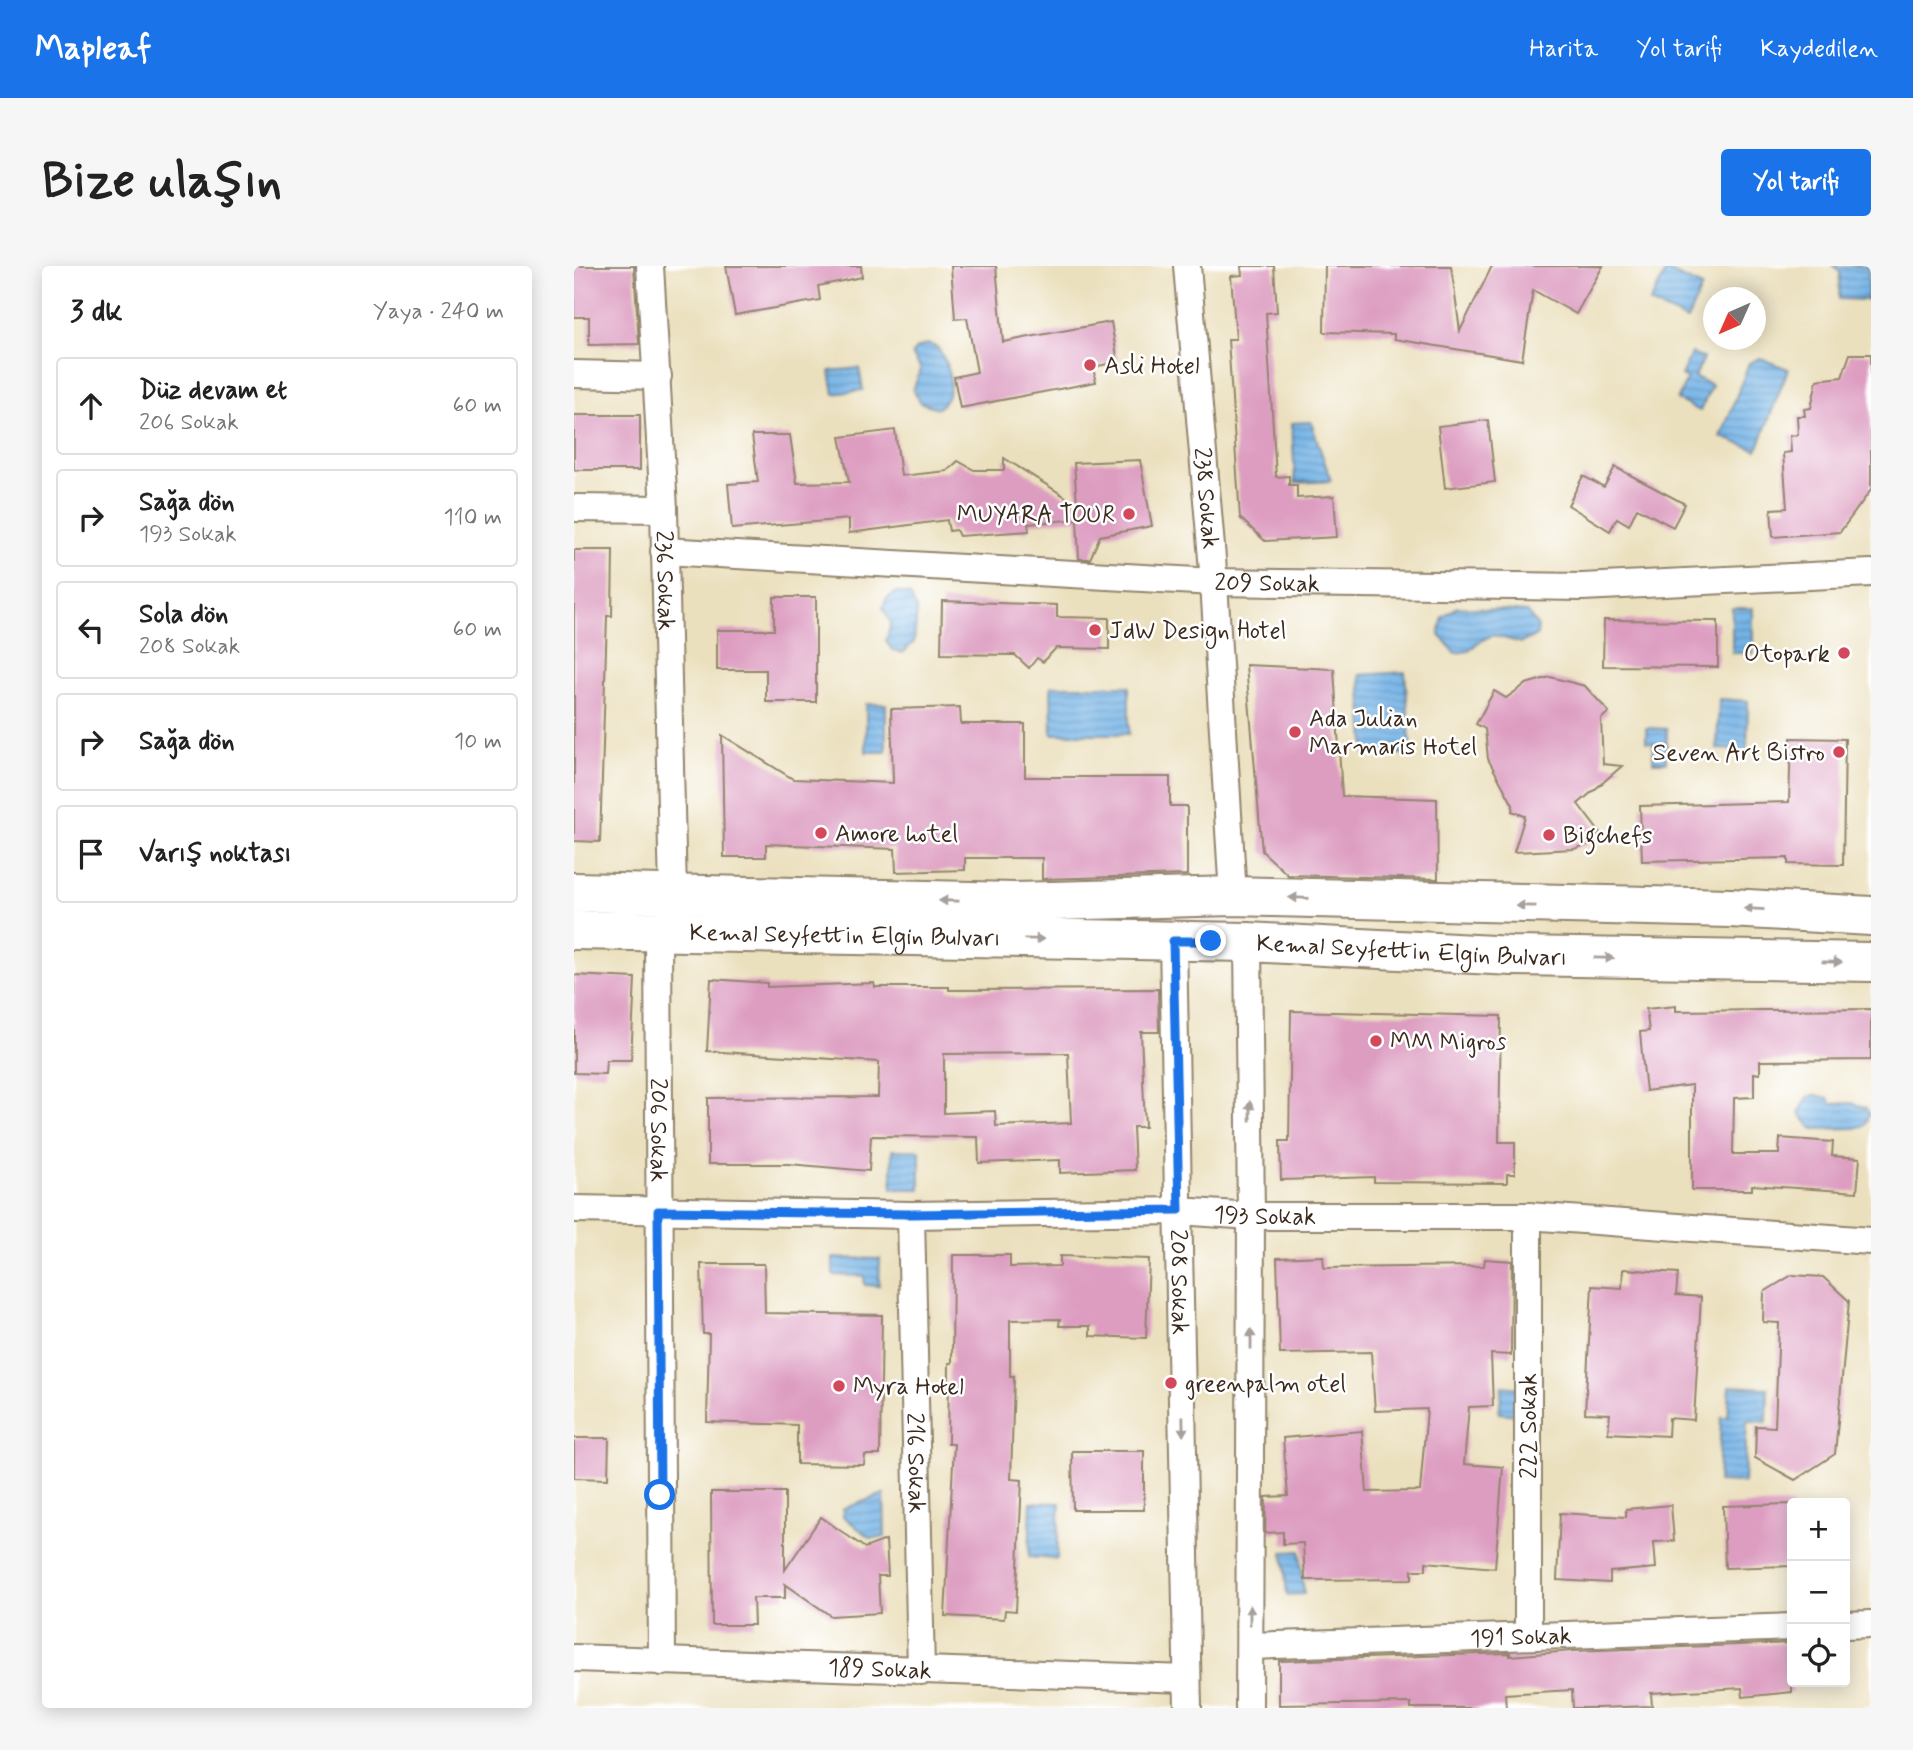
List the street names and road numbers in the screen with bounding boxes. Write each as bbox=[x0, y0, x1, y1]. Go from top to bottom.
street label: 238 Sokak bbox=[1186, 446, 1225, 551]
street label: 236 Sokak bbox=[648, 530, 681, 631]
street label: 209 Sokak bbox=[1214, 568, 1320, 600]
street label: Kemal Seyfettin Elgin Bulvarı bbox=[689, 918, 1001, 955]
street label: Kemal Seyfettin Elgin Bulvarı bbox=[1255, 928, 1567, 974]
street label: 206 Sokak bbox=[642, 1078, 673, 1182]
street label: 193 Sokak bbox=[1213, 1199, 1316, 1233]
street label: 208 Sokak bbox=[1162, 1229, 1195, 1335]
street label: 222 Sokak bbox=[1514, 1373, 1545, 1479]
street label: 216 Sokak bbox=[898, 1412, 932, 1514]
street label: 191 Sokak bbox=[1470, 1621, 1572, 1655]
street label: 189 Sokak bbox=[827, 1653, 932, 1687]

